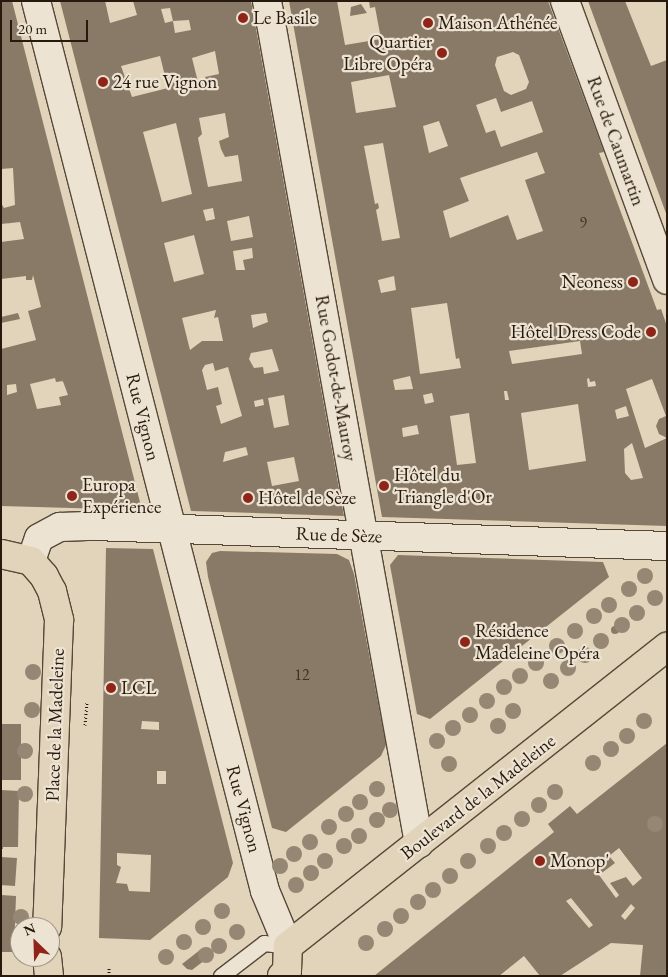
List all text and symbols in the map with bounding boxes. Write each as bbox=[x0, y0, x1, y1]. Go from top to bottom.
place label: Le Basile bbox=[253, 7, 317, 29]
scale bar bbox=[12, 10, 90, 42]
marker: Le Basile bbox=[237, 12, 249, 24]
place label: Maison Athénée bbox=[438, 12, 557, 34]
marker: Maison Athénée bbox=[422, 17, 434, 29]
text: 20 m bbox=[18, 19, 47, 38]
place label: Quartier Libre Opéra bbox=[343, 31, 432, 75]
marker: Quartier Libre Opéra bbox=[436, 47, 448, 59]
place label: 24 rue Vignon bbox=[113, 71, 217, 93]
street label: Rue de Caumartin bbox=[582, 73, 650, 209]
marker: 24 rue Vignon bbox=[97, 76, 109, 88]
house number: 9 bbox=[579, 213, 587, 233]
place label: Neoness bbox=[562, 271, 623, 293]
marker: Neoness bbox=[627, 276, 639, 288]
street label: Rue Godot-de-Mauroy bbox=[310, 293, 362, 463]
place label: Hôtel Dress Code bbox=[510, 321, 641, 343]
marker: Hôtel Dress Code bbox=[645, 326, 657, 338]
street label: Rue Vignon bbox=[121, 371, 165, 463]
place label: Hôtel du Triangle d'Or bbox=[394, 464, 492, 508]
place label: Europa Expérience bbox=[82, 474, 161, 518]
marker: Hôtel du Triangle d'Or bbox=[378, 480, 390, 492]
place label: Hôtel de Sèze bbox=[258, 487, 356, 509]
marker: Europa Expérience bbox=[66, 490, 78, 502]
marker: Hôtel de Sèze bbox=[242, 492, 254, 504]
street label: Rue de Sèze bbox=[295, 522, 383, 548]
place label: Résidence Madeleine Opéra bbox=[475, 620, 600, 664]
marker: Résidence Madeleine Opéra bbox=[459, 636, 471, 648]
street label: Place de la Madeleine bbox=[41, 648, 69, 802]
house number: 12 bbox=[294, 665, 310, 685]
place label: LCL bbox=[121, 677, 157, 699]
marker: LCL bbox=[105, 682, 117, 694]
street label: Boulevard de la Madeleine bbox=[396, 729, 560, 865]
street label: Rue Vignon bbox=[221, 763, 267, 855]
place label: Monop' bbox=[550, 850, 609, 872]
marker: Monop' bbox=[534, 855, 546, 867]
north arrow bbox=[10, 917, 60, 967]
text: N bbox=[20, 919, 38, 940]

